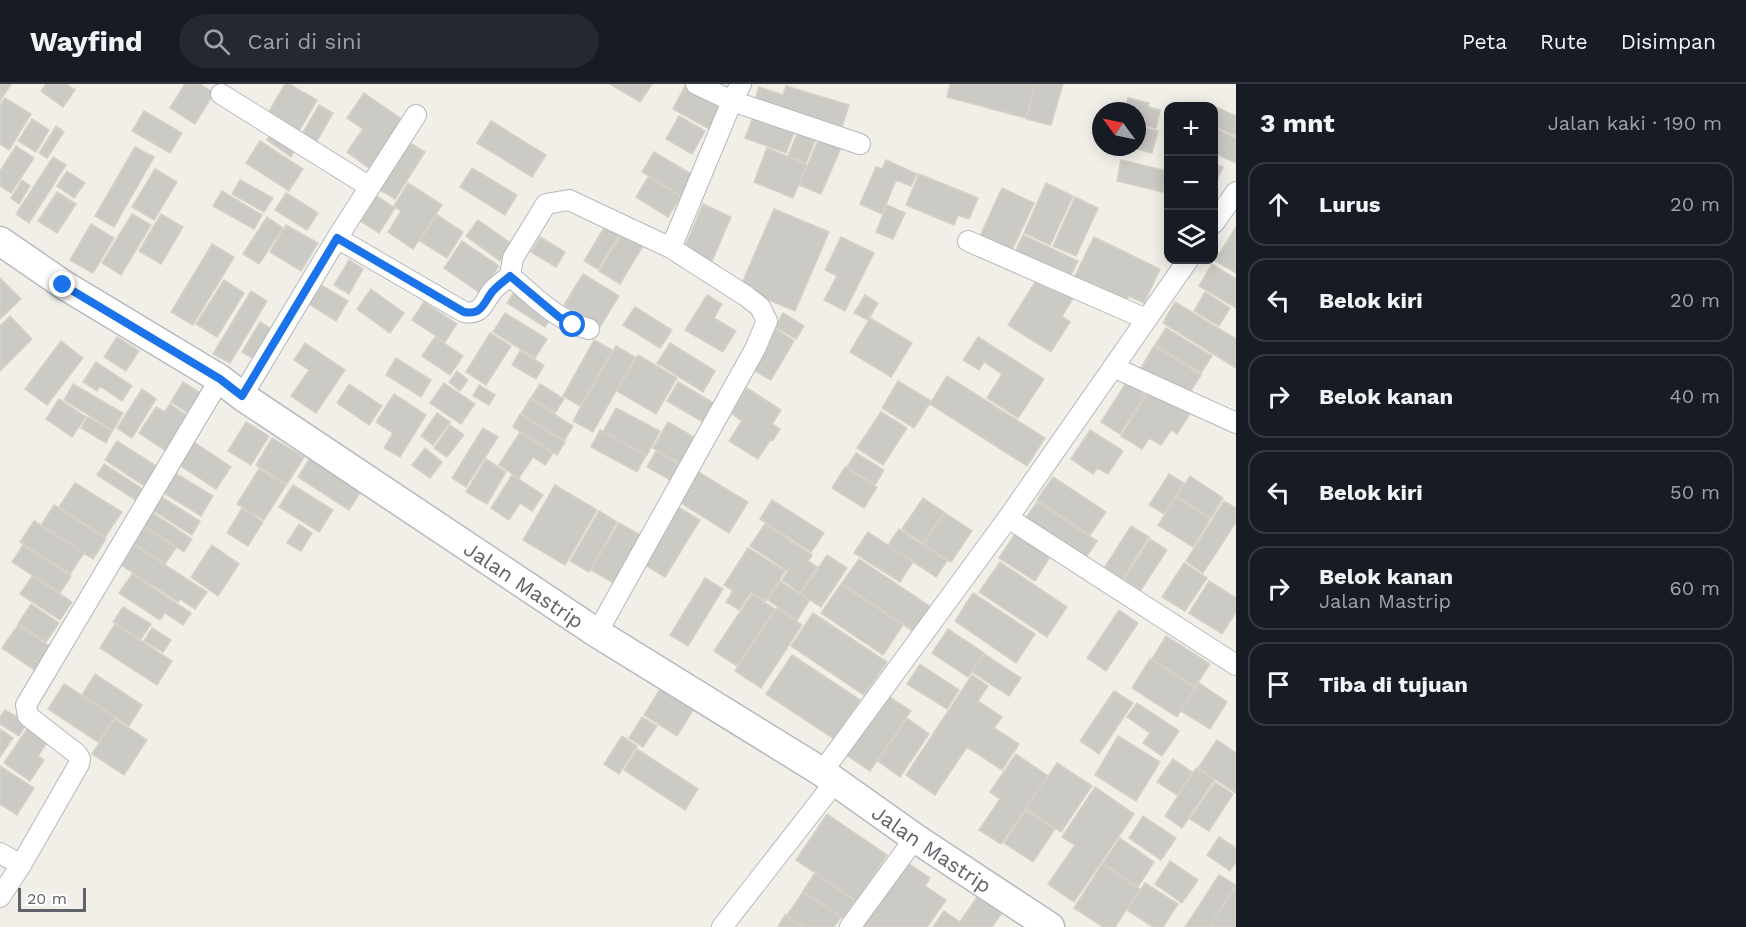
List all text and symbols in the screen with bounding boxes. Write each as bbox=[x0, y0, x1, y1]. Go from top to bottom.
search box bbox=[179, 14, 599, 68]
text: Wayfind bbox=[30, 25, 143, 58]
icon: search bbox=[200, 25, 233, 58]
text: Cari di sini bbox=[248, 29, 362, 54]
text: Peta bbox=[1462, 29, 1507, 54]
text: Rute bbox=[1540, 29, 1588, 54]
text: Disimpan bbox=[1621, 29, 1716, 54]
north arrow bbox=[1092, 102, 1146, 156]
map controls bbox=[1164, 102, 1218, 264]
button: + bbox=[1164, 102, 1218, 156]
text: 3 mnt bbox=[1260, 108, 1335, 138]
text: Jalan kaki · 190 m bbox=[1548, 111, 1722, 135]
button: − bbox=[1164, 156, 1218, 210]
icon: ahead bbox=[1262, 188, 1295, 221]
text: Lurus bbox=[1319, 192, 1381, 217]
text: 20 m bbox=[1670, 192, 1720, 216]
button: layers bbox=[1164, 210, 1218, 264]
route end bbox=[49, 271, 75, 297]
icon: left bbox=[1262, 284, 1295, 317]
text: Belok kiri bbox=[1319, 288, 1423, 313]
text: 20 m bbox=[1670, 288, 1720, 312]
route start bbox=[559, 311, 585, 337]
icon: right bbox=[1262, 380, 1295, 413]
text: Belok kanan bbox=[1319, 384, 1453, 409]
text: 40 m bbox=[1669, 384, 1720, 408]
icon: left bbox=[1262, 476, 1295, 509]
text: Belok kiri bbox=[1319, 480, 1423, 505]
text: 50 m bbox=[1670, 480, 1720, 504]
street label: Jalan Mastrip bbox=[460, 536, 589, 633]
text: Belok kanan bbox=[1319, 564, 1453, 589]
icon: right bbox=[1262, 572, 1295, 605]
text: 60 m bbox=[1670, 576, 1720, 600]
text: Jalan Mastrip bbox=[1319, 589, 1451, 613]
icon: arrive bbox=[1262, 668, 1295, 701]
text: Tiba di tujuan bbox=[1319, 672, 1468, 697]
street label: Jalan Mastrip bbox=[867, 799, 997, 898]
scale bar bbox=[18, 885, 86, 912]
text: 20 m bbox=[27, 889, 67, 908]

